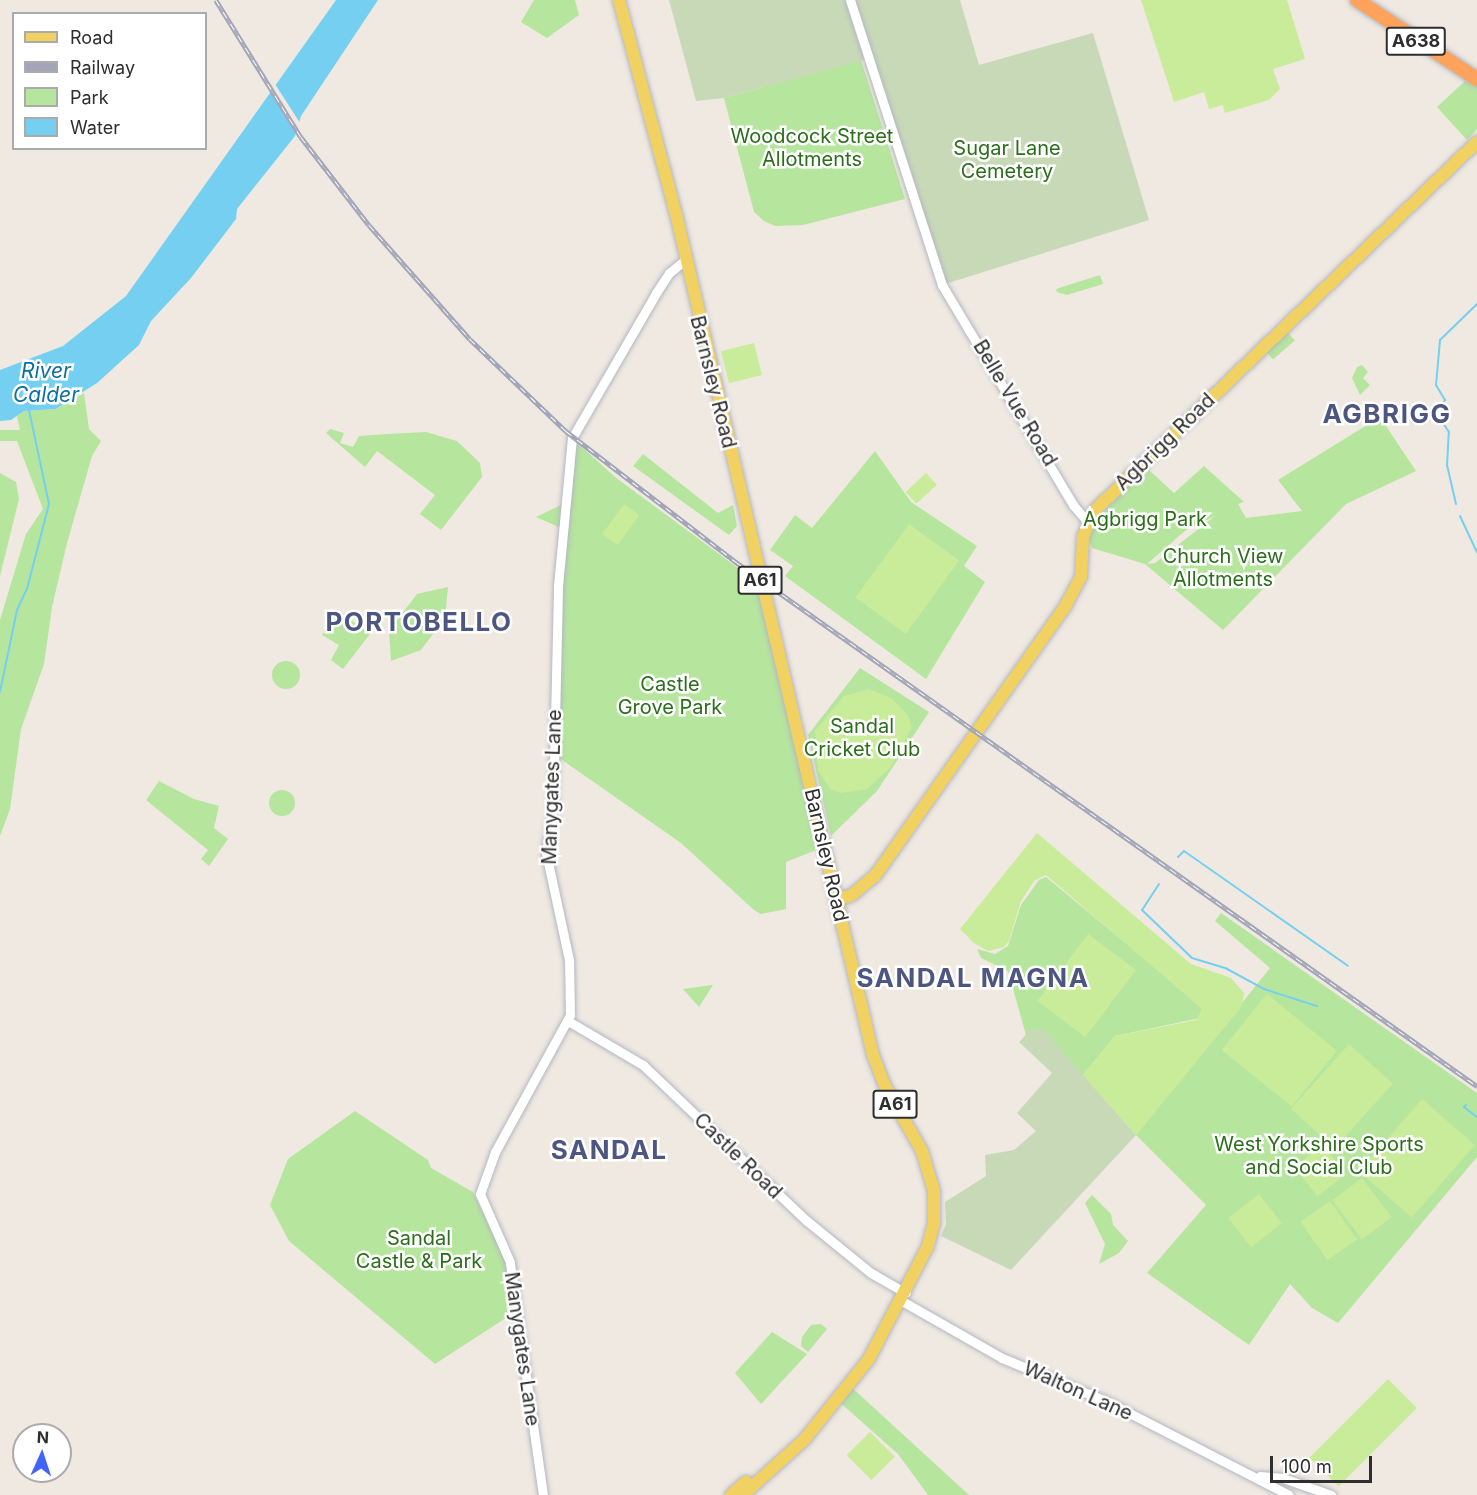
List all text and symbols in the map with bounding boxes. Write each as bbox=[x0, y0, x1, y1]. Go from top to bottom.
legend bbox=[12, 12, 207, 150]
road number: A638 bbox=[1384, 26, 1448, 56]
text: Road bbox=[70, 27, 113, 48]
text: Railway bbox=[70, 57, 135, 78]
text: Park bbox=[70, 87, 109, 108]
text: Water bbox=[70, 117, 120, 138]
park label: Woodcock Street Allotments bbox=[731, 124, 893, 171]
park label: Sugar Lane Cemetery bbox=[953, 137, 1061, 184]
street label: Barnsley Road bbox=[685, 313, 741, 451]
street label: Belle Vue Road bbox=[968, 336, 1062, 470]
water label: River Calder bbox=[13, 358, 79, 408]
street label: Agbrigg Road bbox=[1110, 388, 1220, 496]
district label: AGBRIGG bbox=[1323, 398, 1451, 430]
park label: Agbrigg Park bbox=[1083, 507, 1207, 531]
park label: Church View Allotments bbox=[1163, 544, 1283, 591]
road number: A61 bbox=[738, 565, 783, 595]
district label: PORTOBELLO bbox=[325, 606, 513, 638]
park label: Castle Grove Park bbox=[618, 672, 722, 719]
street label: Manygates Lane bbox=[537, 709, 567, 865]
park label: Sandal Cricket Club bbox=[804, 714, 920, 761]
street label: Barnsley Road bbox=[799, 786, 853, 924]
district label: SANDAL MAGNA bbox=[856, 962, 1090, 994]
road number: A61 bbox=[872, 1089, 918, 1119]
street label: Castle Road bbox=[689, 1108, 787, 1204]
park label: West Yorkshire Sports and Social Club bbox=[1214, 1133, 1424, 1180]
district label: SANDAL bbox=[551, 1134, 667, 1166]
park label: Sandal Castle & Park bbox=[356, 1227, 482, 1274]
street label: Manygates Lane bbox=[499, 1270, 545, 1428]
street label: Walton Lane bbox=[1020, 1356, 1136, 1426]
north arrow bbox=[12, 1423, 72, 1483]
text: N bbox=[36, 1427, 49, 1447]
scale bar bbox=[1273, 1444, 1375, 1482]
text: 100 m bbox=[1281, 1456, 1332, 1477]

